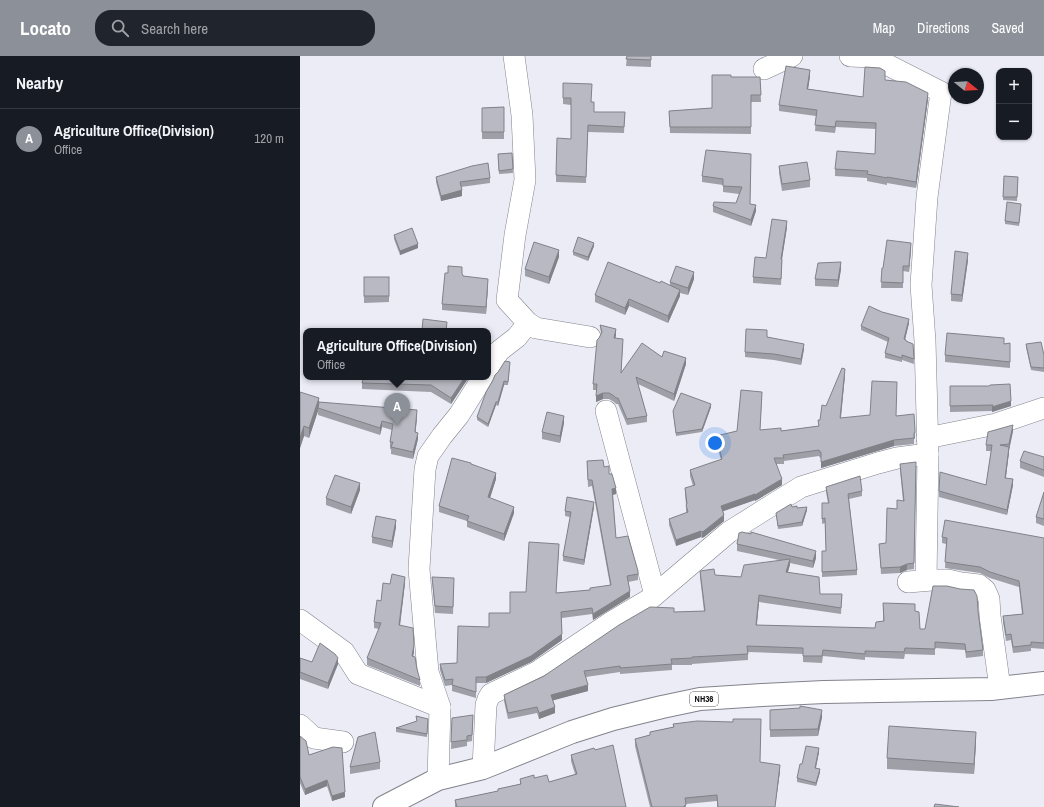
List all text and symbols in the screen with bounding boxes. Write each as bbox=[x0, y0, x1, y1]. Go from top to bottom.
search box bbox=[95, 10, 375, 46]
text: Locato bbox=[20, 15, 71, 41]
icon: search bbox=[109, 17, 131, 39]
text: Search here bbox=[141, 18, 208, 39]
text: Map bbox=[873, 19, 895, 37]
text: Directions bbox=[917, 19, 969, 37]
text: Saved bbox=[991, 19, 1024, 37]
north arrow bbox=[948, 68, 984, 104]
map controls bbox=[996, 68, 1032, 140]
button: + bbox=[996, 68, 1032, 104]
text: Nearby bbox=[16, 71, 63, 94]
button: − bbox=[996, 104, 1032, 140]
text: Agriculture Office(Division) bbox=[54, 120, 214, 141]
text: A bbox=[25, 130, 33, 147]
text: 120 m bbox=[254, 130, 284, 147]
text: Office bbox=[54, 141, 82, 158]
popup bbox=[303, 328, 491, 380]
text: Agriculture Office(Division) bbox=[317, 335, 477, 356]
text: Office bbox=[317, 356, 345, 373]
pin: A bbox=[384, 393, 410, 426]
your location bbox=[705, 433, 725, 453]
road number: NH36 bbox=[690, 692, 718, 706]

